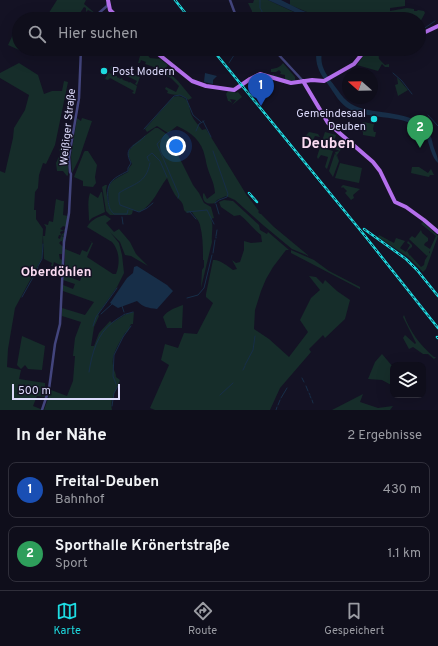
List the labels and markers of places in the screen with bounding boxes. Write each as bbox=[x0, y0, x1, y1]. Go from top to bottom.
place label: Post Modern bbox=[112, 65, 175, 79]
marker: Post Modern bbox=[99, 66, 109, 76]
pin: 1 bbox=[248, 73, 274, 106]
place label: Gemeindesaal Deuben bbox=[296, 107, 366, 134]
marker: Gemeindesaal Deuben bbox=[369, 114, 379, 124]
pin: 2 bbox=[407, 115, 433, 148]

